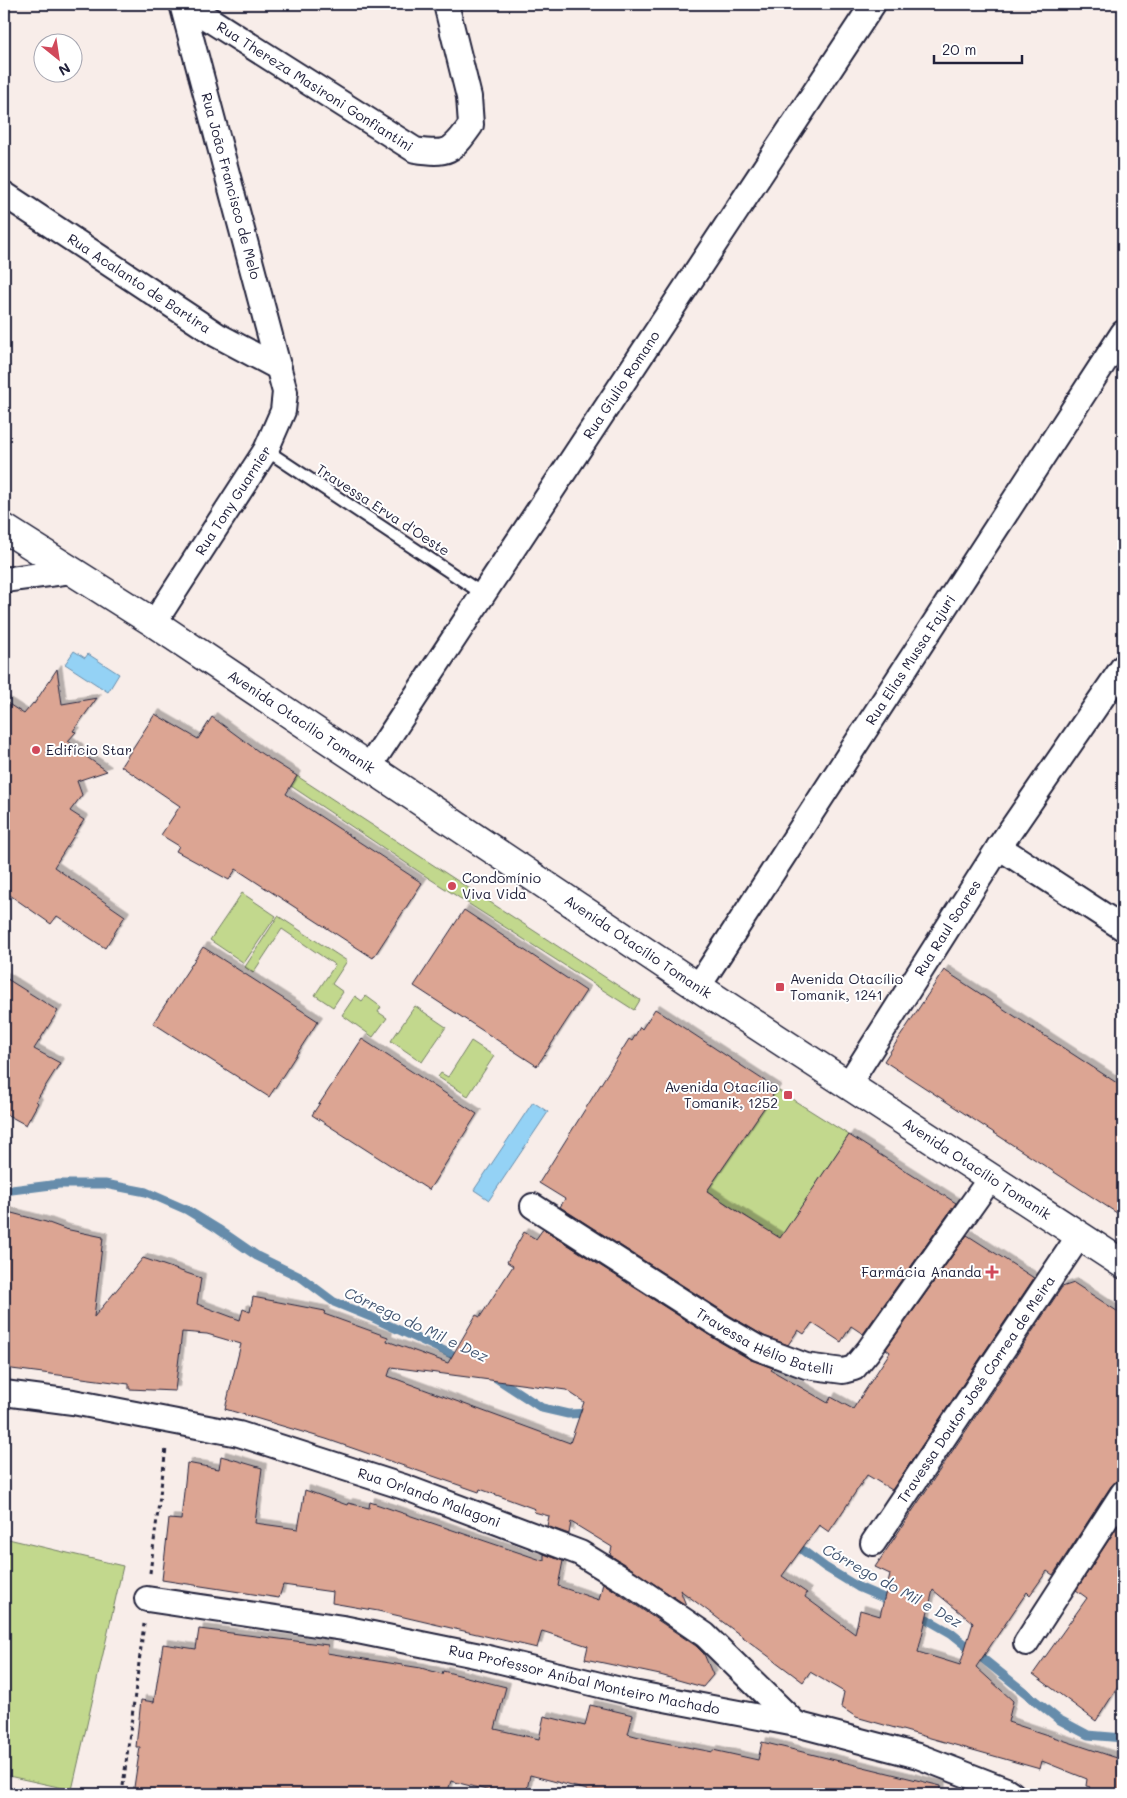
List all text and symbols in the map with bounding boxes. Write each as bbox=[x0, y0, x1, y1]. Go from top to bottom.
street label: Rua Thereza Masironi Gonfiantini bbox=[213, 17, 417, 156]
north arrow bbox=[32, 32, 82, 82]
scale bar bbox=[934, 32, 1022, 64]
text: 20 m bbox=[942, 39, 976, 59]
text: N bbox=[55, 59, 74, 81]
street label: Rua João Francisco de Melo bbox=[197, 90, 266, 281]
street label: Rua Acalanto de Bartira bbox=[64, 229, 215, 337]
street label: Rua Giulio Romano bbox=[578, 327, 664, 442]
street label: Rua Tony Guarnier bbox=[190, 442, 275, 559]
street label: Travessa Erva d'Oeste bbox=[313, 459, 454, 560]
street label: Rua Elias Mussa Fajuri bbox=[861, 591, 959, 728]
street label: Avenida Otacílio Tomanik bbox=[224, 665, 379, 777]
place label: Edifício Star bbox=[46, 740, 132, 759]
marker: Edifício Star bbox=[30, 744, 42, 756]
place label: Condomínio Viva Vida bbox=[462, 868, 541, 903]
street label: Rua Raul Soares bbox=[910, 876, 985, 980]
marker: Condomínio Viva Vida bbox=[446, 880, 458, 892]
street label: Avenida Otacílio Tomanik bbox=[561, 890, 716, 1002]
place label: Avenida Otacílio Tomanik, 1241 bbox=[790, 969, 903, 1004]
marker: Avenida Otacílio Tomanik, 1241 bbox=[774, 981, 786, 993]
place label: Avenida Otacílio Tomanik, 1252 bbox=[665, 1077, 778, 1112]
marker: Avenida Otacílio Tomanik, 1252 bbox=[782, 1089, 794, 1101]
street label: Avenida Otacílio Tomanik bbox=[899, 1113, 1055, 1224]
place label: Farmácia Ananda bbox=[861, 1262, 982, 1281]
marker: Farmácia Ananda bbox=[986, 1266, 998, 1278]
street label: Travessa Doutor José Correa de Meira bbox=[892, 1272, 1059, 1507]
water label: Córrego do Mil e Dez bbox=[341, 1282, 492, 1367]
street label: Travessa Hélio Batelli bbox=[693, 1303, 834, 1379]
street label: Rua Orlando Malagoni bbox=[355, 1463, 503, 1531]
water label: Córrego do Mil e Dez bbox=[819, 1538, 966, 1632]
street label: Rua Professor Aníbal Monteiro Machado bbox=[447, 1640, 721, 1718]

